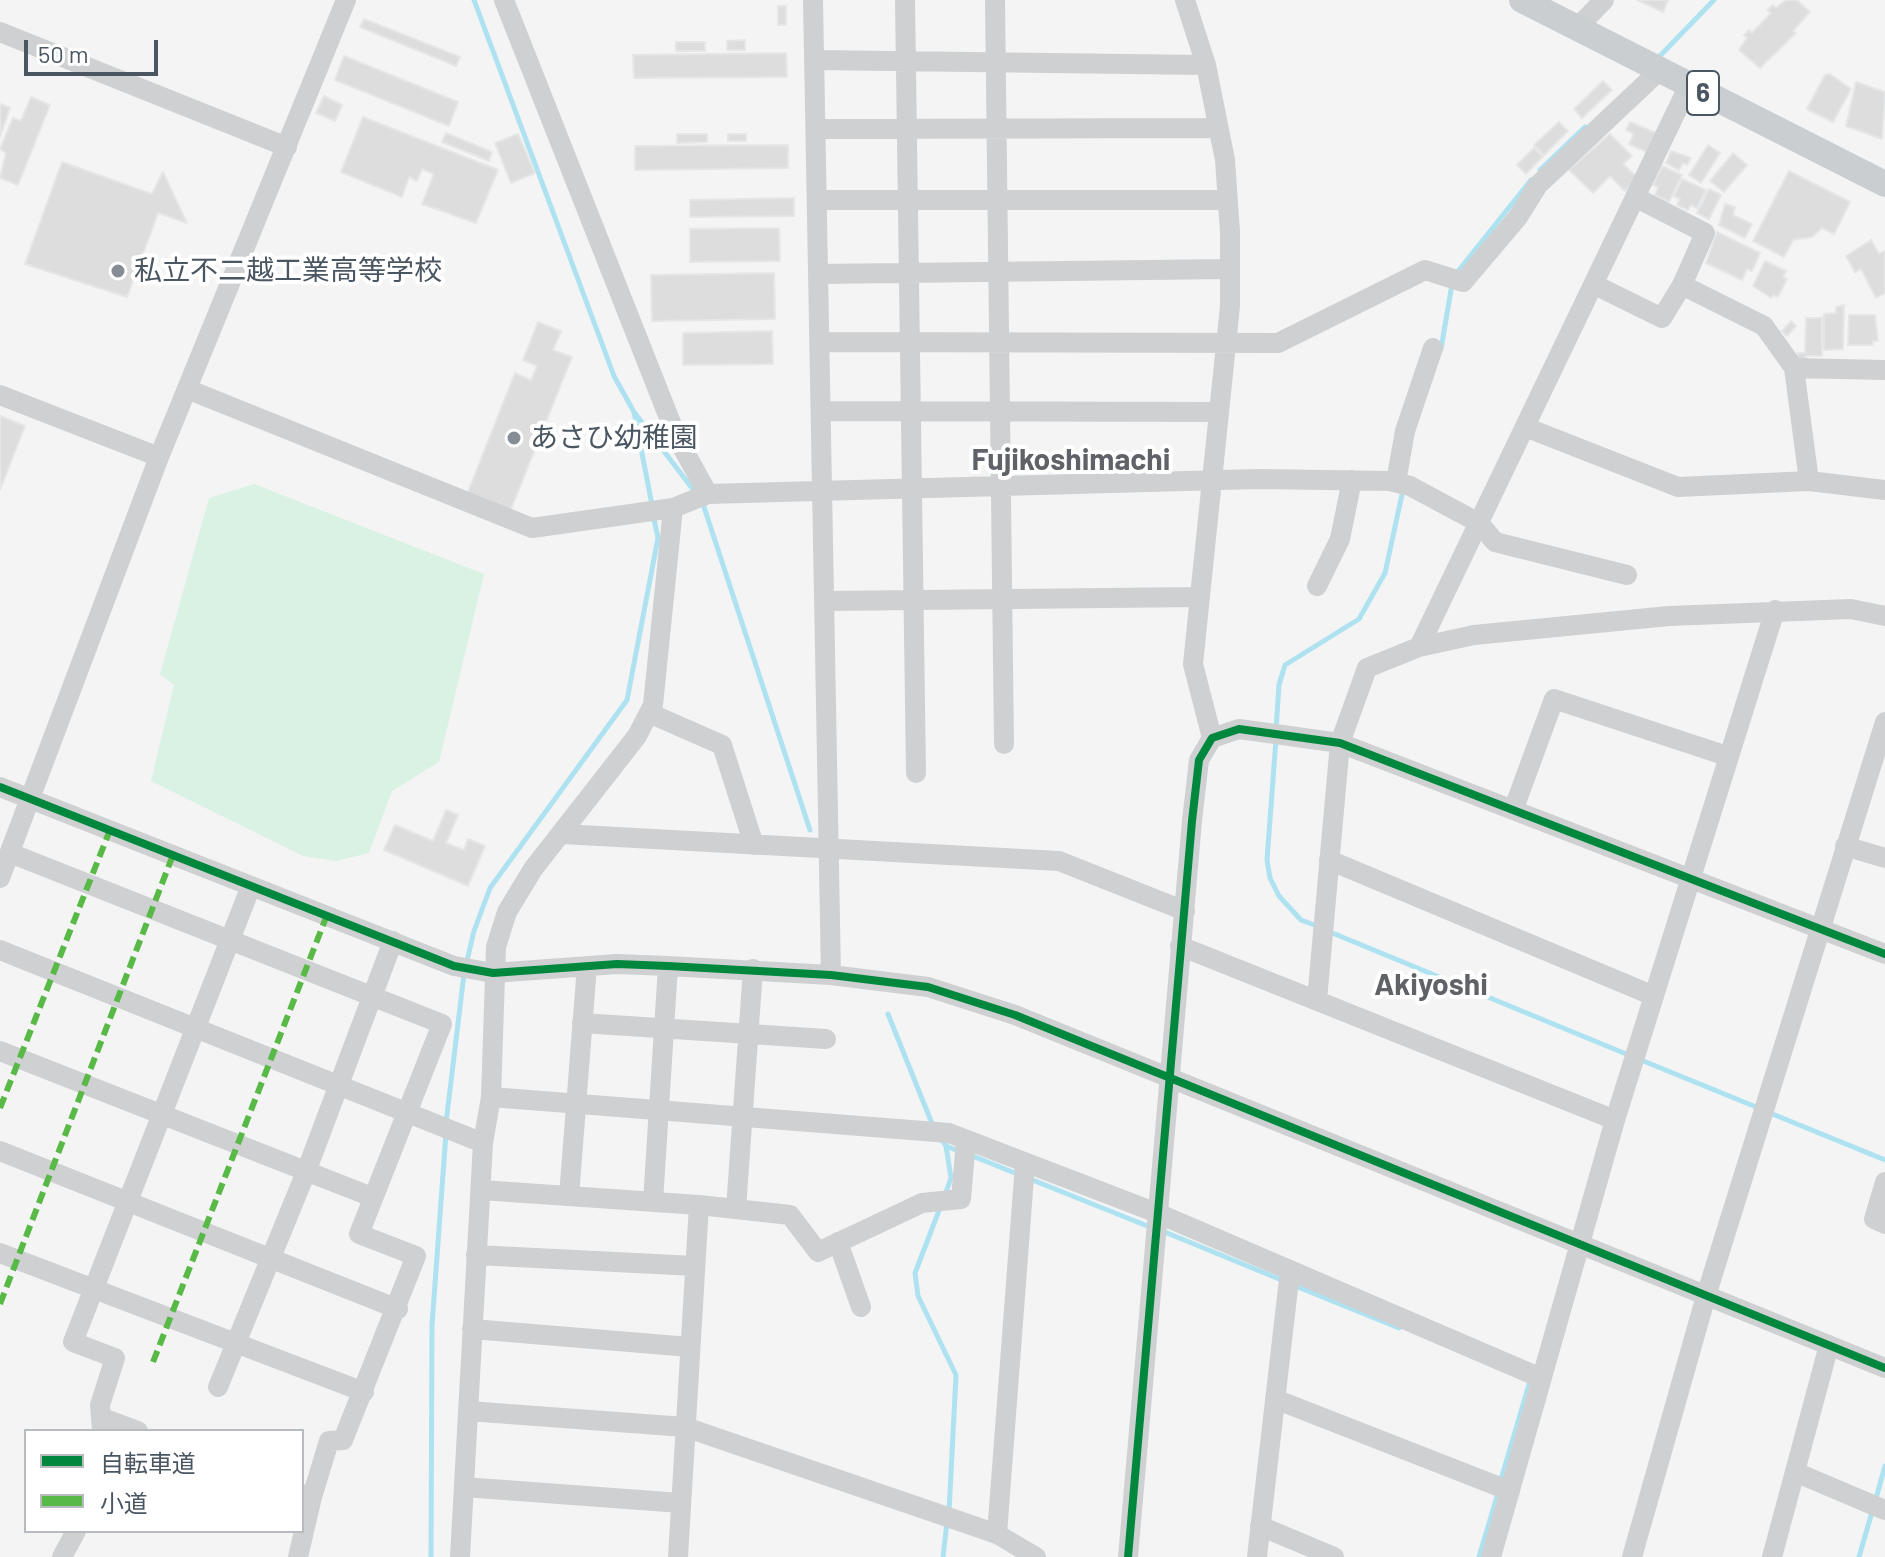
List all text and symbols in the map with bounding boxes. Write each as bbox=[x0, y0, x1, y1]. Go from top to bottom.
scale bar bbox=[28, 24, 162, 74]
text: 50 m bbox=[38, 39, 89, 68]
road number: 6 bbox=[1687, 71, 1719, 115]
place label: 私立不二越工業高等学校 bbox=[134, 254, 442, 288]
marker: 私立不二越工業高等学校 bbox=[109, 262, 127, 280]
place label: あさひ幼稚園 bbox=[530, 421, 698, 455]
marker: あさひ幼稚園 bbox=[505, 429, 523, 447]
district label: Fujikoshimachi bbox=[972, 442, 1170, 478]
district label: Akiyoshi bbox=[1374, 967, 1488, 1003]
legend bbox=[24, 1429, 304, 1533]
text: 自転車道 bbox=[100, 1448, 196, 1477]
text: 小道 bbox=[100, 1488, 148, 1517]

